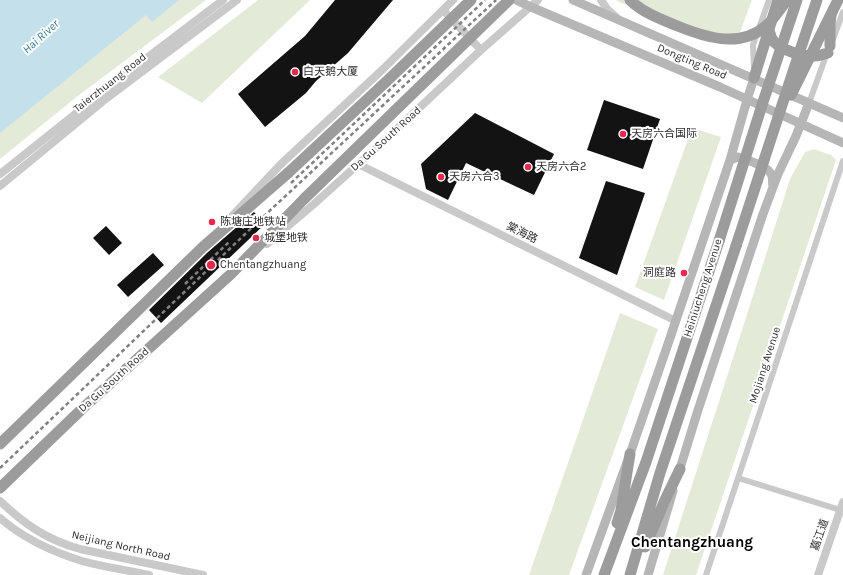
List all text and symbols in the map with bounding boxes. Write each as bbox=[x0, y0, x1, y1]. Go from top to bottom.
water label: Hai River bbox=[20, 17, 62, 57]
street label: Dongting Road bbox=[655, 41, 729, 83]
street label: Taierzhuang Road bbox=[71, 50, 149, 116]
place label: 白天鹅大厦 bbox=[303, 65, 358, 79]
marker: 白天鹅大厦 bbox=[290, 67, 300, 77]
street label: Da Gu South Road bbox=[348, 104, 424, 174]
place label: 天房六合国际 bbox=[631, 127, 697, 141]
marker: 天房六合国际 bbox=[618, 129, 628, 139]
place label: 天房六合2 bbox=[536, 160, 586, 174]
marker: 天房六合2 bbox=[523, 162, 533, 172]
place label: 天房六合3 bbox=[449, 170, 499, 184]
marker: 天房六合3 bbox=[436, 172, 446, 182]
place label: 陈塘庄地铁站 bbox=[220, 215, 286, 229]
marker: 陈塘庄地铁站 bbox=[207, 217, 217, 227]
street label: 棠海路 bbox=[504, 220, 540, 246]
place label: 城堡地铁 bbox=[264, 231, 308, 245]
marker: 城堡地铁 bbox=[251, 233, 261, 243]
street label: Heiniucheng Avenue bbox=[681, 237, 725, 339]
place label: Chentangzhuang bbox=[220, 258, 306, 272]
marker: Chentangzhuang bbox=[205, 259, 217, 271]
place label: 洞庭路 bbox=[643, 266, 676, 280]
marker: 洞庭路 bbox=[679, 268, 689, 278]
street label: Mojiang Avenue bbox=[746, 325, 784, 405]
street label: Da Gu South Road bbox=[76, 345, 152, 415]
street label: 嘉江道 bbox=[808, 517, 832, 553]
street label: Neijiang North Road bbox=[70, 528, 172, 564]
district label: Chentangzhuang bbox=[631, 534, 753, 552]

